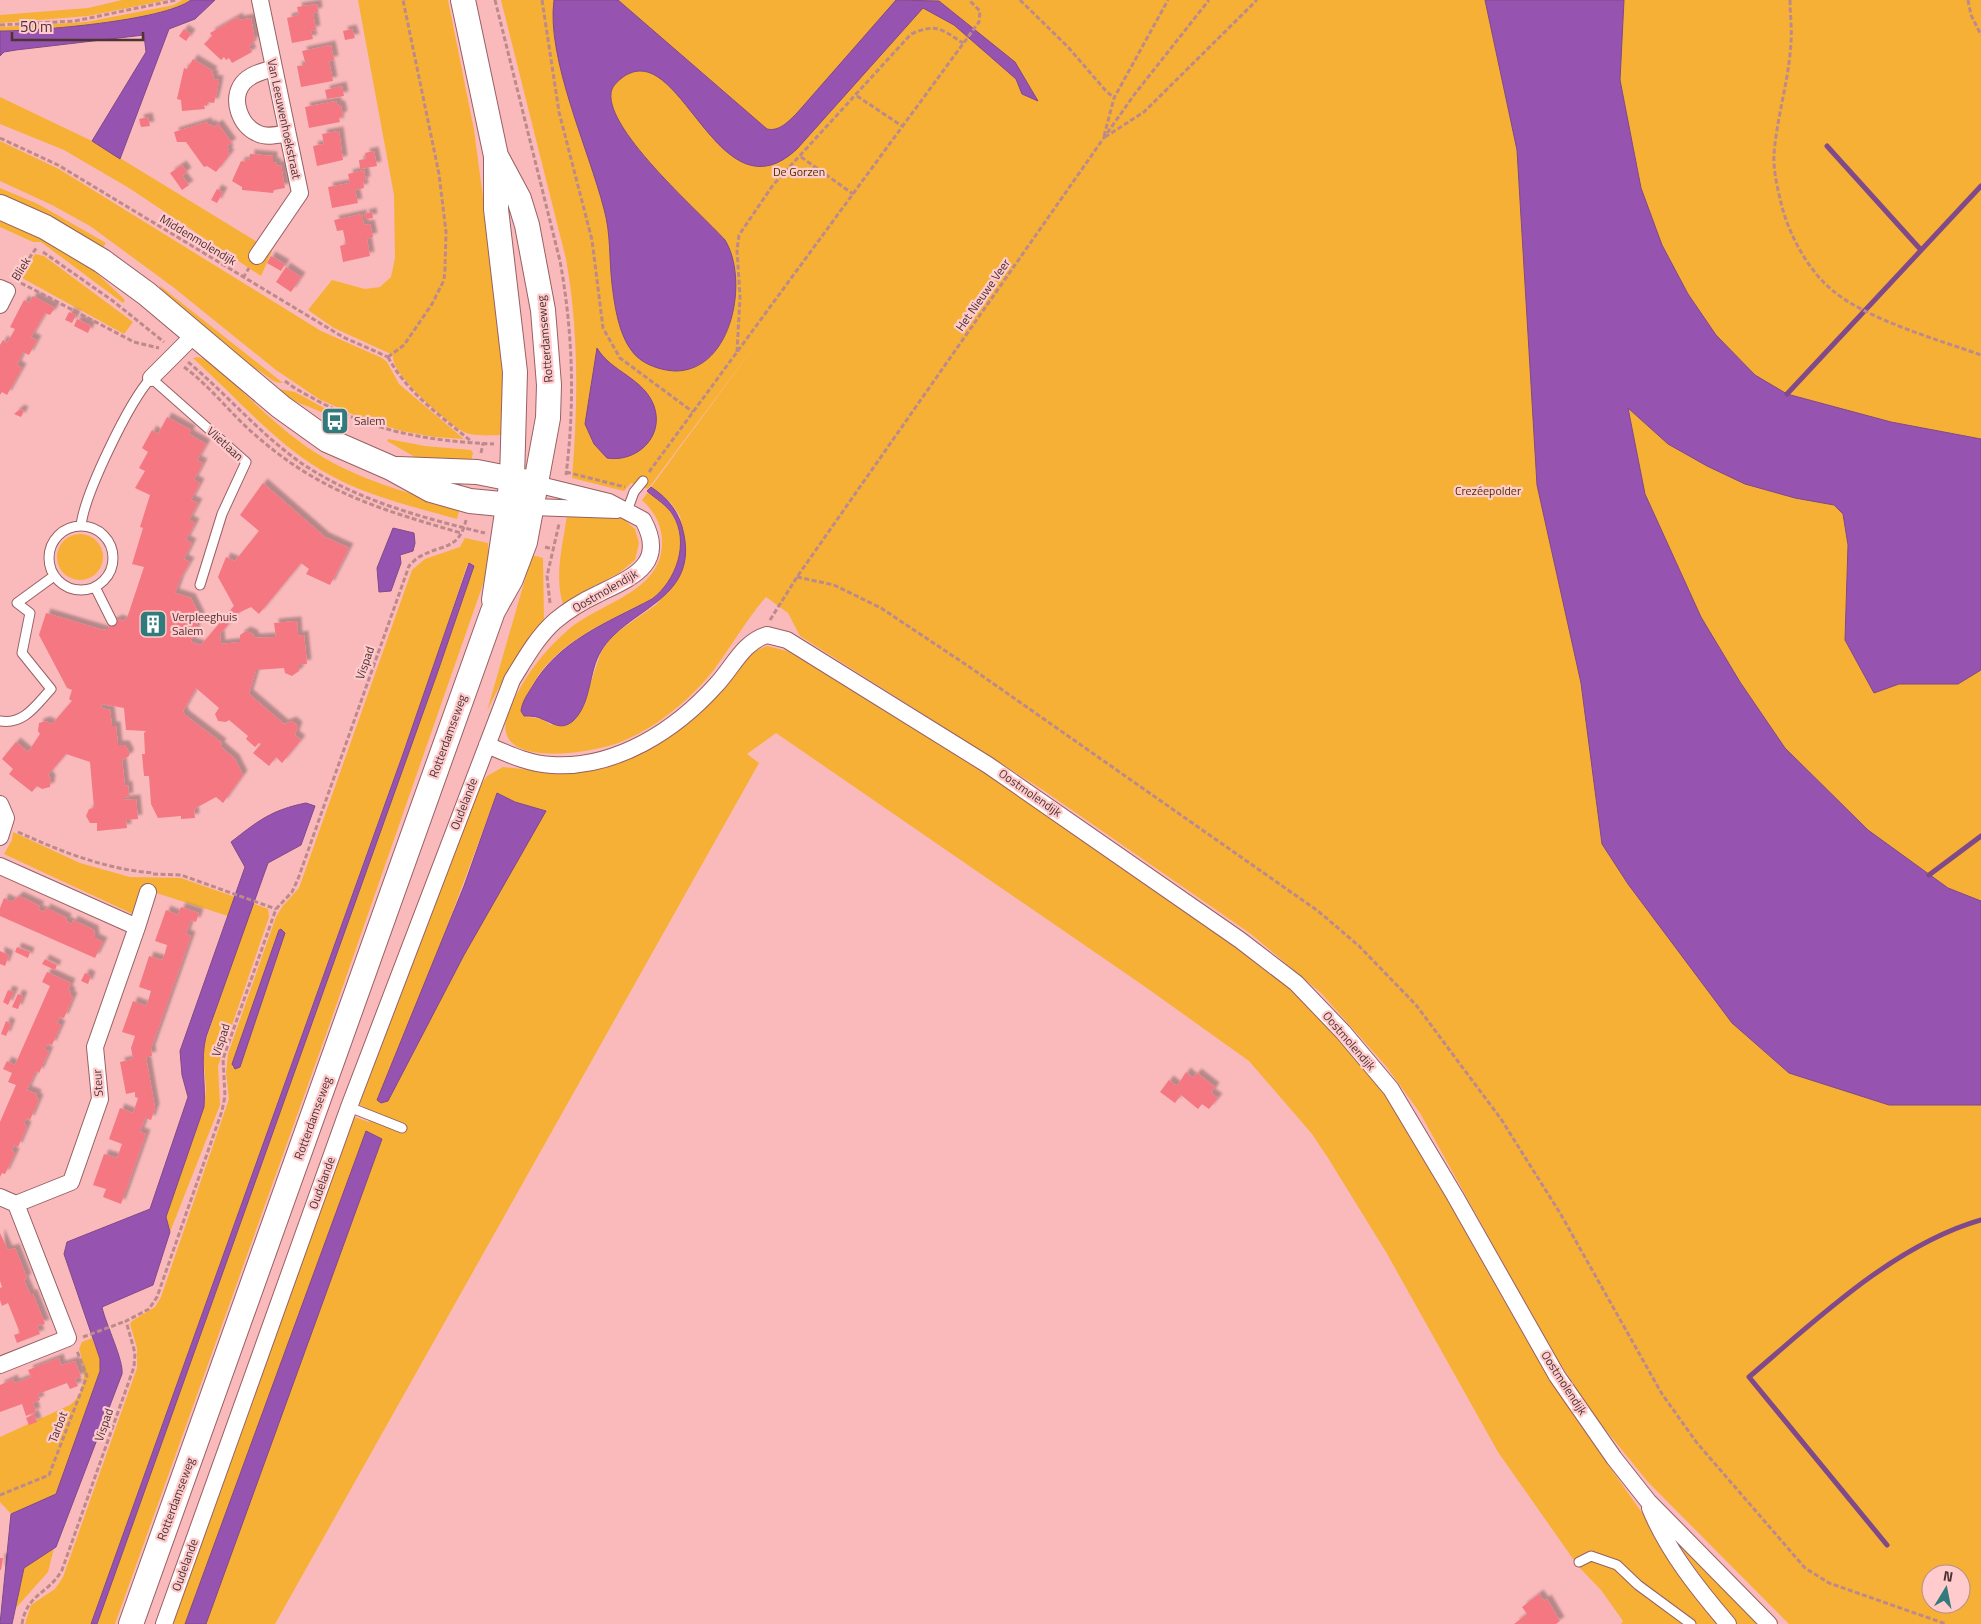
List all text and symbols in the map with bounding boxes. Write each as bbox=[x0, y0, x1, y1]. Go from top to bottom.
scale bar bbox=[12, 10, 144, 42]
text: 50 m bbox=[20, 15, 53, 38]
street label: Van Leeuwenhoekstraat bbox=[262, 57, 307, 181]
park label: De Gorzen bbox=[773, 162, 825, 181]
street label: Middenmolendijk bbox=[156, 209, 241, 270]
street label: Bliek bbox=[6, 253, 35, 284]
street label: Het Nieuwe Veer bbox=[951, 255, 1015, 335]
street label: Rotterdamseweg bbox=[531, 295, 558, 383]
bus stop icon: Salem bbox=[320, 406, 350, 436]
place label: Salem bbox=[354, 411, 385, 430]
street label: Vlietlaan bbox=[203, 422, 248, 465]
park label: Crezéepolder bbox=[1455, 481, 1521, 500]
street label: Oostmolendijk bbox=[568, 564, 641, 617]
place label: Verpleeghuis Salem bbox=[172, 607, 238, 640]
building icon: Verpleeghuis Salem bbox=[138, 609, 168, 639]
street label: Vispad bbox=[350, 644, 379, 682]
street label: Rotterdamseweg bbox=[424, 692, 471, 780]
street label: Oostmolendijk bbox=[995, 764, 1066, 821]
street label: Oudelande bbox=[445, 775, 482, 833]
street label: Oostmolendijk bbox=[1318, 1007, 1381, 1075]
street label: Vispad bbox=[206, 1021, 235, 1059]
street label: Steur bbox=[87, 1069, 108, 1097]
street label: Rotterdamseweg bbox=[289, 1074, 336, 1162]
street label: Oudelande bbox=[303, 1154, 340, 1212]
street label: Oostmolendijk bbox=[1537, 1347, 1592, 1419]
street label: Vispad bbox=[89, 1406, 118, 1444]
street label: Tarbot bbox=[43, 1408, 72, 1445]
street label: Rotterdamseweg bbox=[152, 1455, 199, 1543]
street label: Oudelande bbox=[166, 1536, 203, 1594]
north arrow bbox=[1921, 1564, 1971, 1614]
text: N bbox=[1942, 1565, 1955, 1587]

